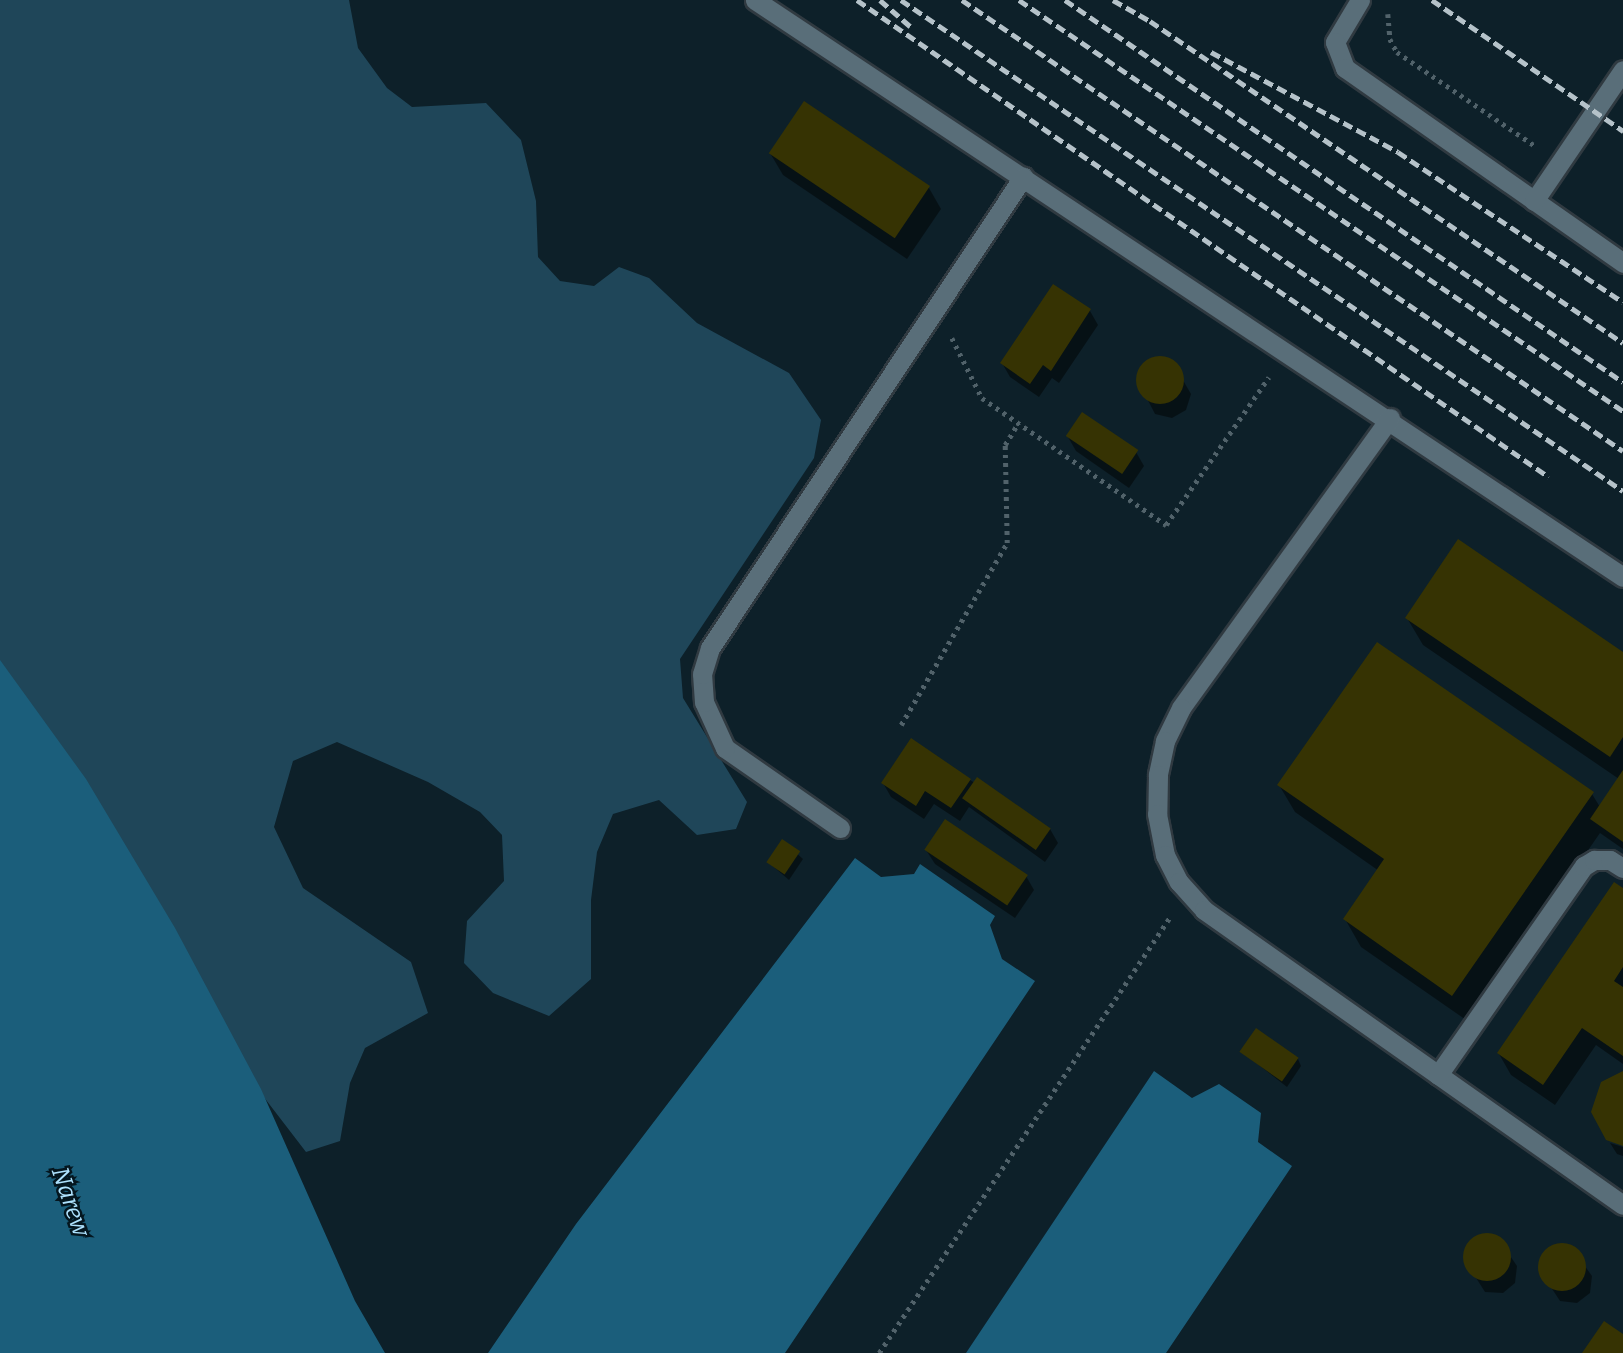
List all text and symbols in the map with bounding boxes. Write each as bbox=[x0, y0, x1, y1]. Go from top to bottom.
water label: Narew bbox=[45, 1163, 95, 1241]

